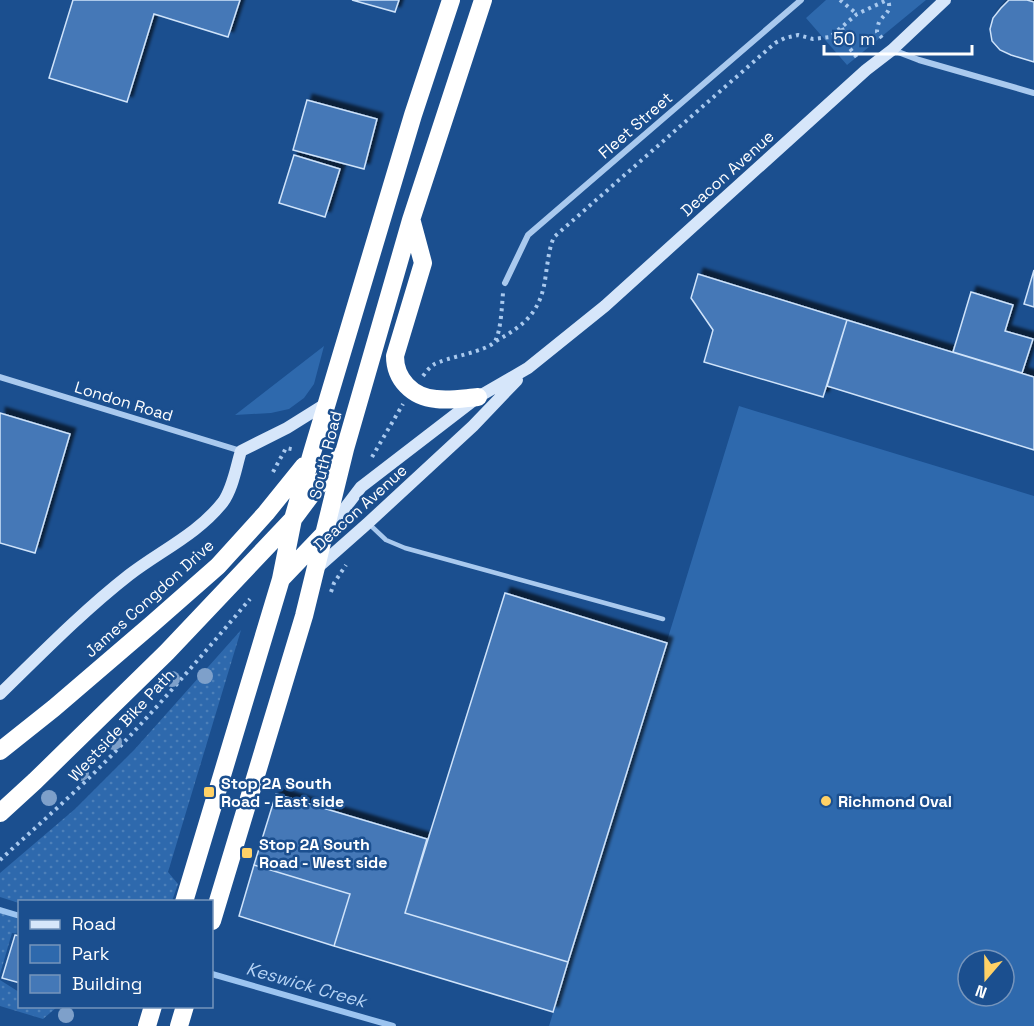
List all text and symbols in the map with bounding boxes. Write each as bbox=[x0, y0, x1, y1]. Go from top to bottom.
scale bar bbox=[824, 18, 972, 56]
text: 50 m bbox=[833, 27, 875, 50]
street label: Fleet Street bbox=[594, 87, 677, 163]
street label: Deacon Avenue bbox=[676, 126, 778, 221]
street label: London Road bbox=[72, 377, 176, 426]
street label: South Road bbox=[304, 409, 347, 501]
street label: Deacon Avenue bbox=[309, 460, 411, 555]
street label: James Congdon Drive bbox=[80, 535, 218, 662]
street label: Westside Bike Path bbox=[64, 665, 179, 786]
place label: Stop 2A South Road - East side bbox=[221, 773, 344, 812]
marker: Stop 2A South Road - East side bbox=[202, 785, 216, 799]
place label: Richmond Oval bbox=[838, 791, 952, 812]
marker: Richmond Oval bbox=[819, 794, 833, 808]
place label: Stop 2A South Road - West side bbox=[259, 834, 387, 873]
marker: Stop 2A South Road - West side bbox=[240, 846, 254, 860]
legend bbox=[18, 900, 213, 1008]
text: Road bbox=[72, 912, 116, 935]
text: Park bbox=[72, 942, 110, 965]
north arrow bbox=[956, 948, 1016, 1008]
water label: Keswick Creek bbox=[244, 956, 371, 1013]
text: Building bbox=[72, 972, 142, 995]
text: N bbox=[972, 980, 990, 1003]

